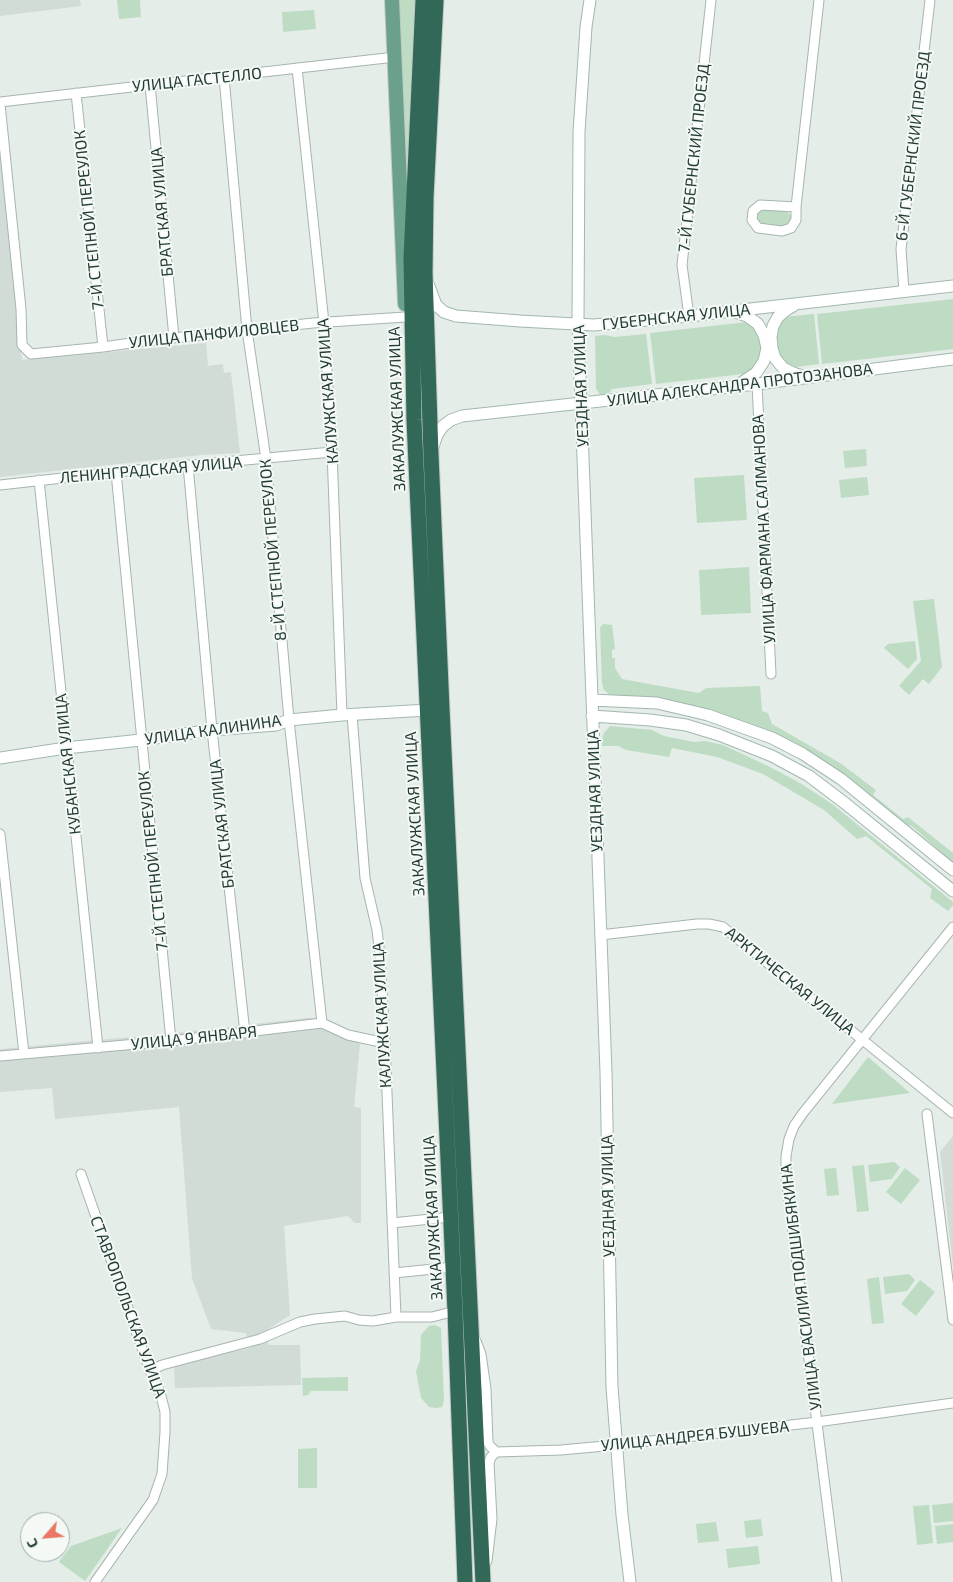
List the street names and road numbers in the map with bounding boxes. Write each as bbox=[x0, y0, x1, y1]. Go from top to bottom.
street label: 6-Й ГУБЕРНСКИЙ ПРОЕЗД bbox=[892, 50, 934, 242]
street label: 7-Й ГУБЕРНСКИЙ ПРОЕЗД bbox=[675, 63, 713, 253]
street label: УЛИЦА ГАСТЕЛЛО bbox=[131, 64, 263, 96]
street label: 7-Й СТЕПНОЙ ПЕРЕУЛОК bbox=[70, 129, 108, 311]
street label: БРАТСКАЯ УЛИЦА bbox=[147, 146, 177, 278]
street label: ГУБЕРНСКАЯ УЛИЦА bbox=[601, 300, 751, 334]
street label: УЛИЦА ПАНФИЛОВЦЕВ bbox=[128, 316, 300, 352]
street label: КАЛУЖСКАЯ УЛИЦА bbox=[313, 317, 343, 465]
street label: УЕЗДНАЯ УЛИЦА bbox=[569, 324, 593, 448]
street label: ЗАКАЛУЖСКАЯ УЛИЦА bbox=[385, 326, 409, 492]
street label: УЛИЦА АЛЕКСАНДРА ПРОТОЗАНОВА bbox=[606, 359, 874, 411]
street label: УЛИЦА ФАРМАНА САЛМАНОВА bbox=[748, 414, 780, 644]
street label: ЛЕНИНГРАДСКАЯ УЛИЦА bbox=[59, 452, 243, 488]
street label: 8-Й СТЕПНОЙ ПЕРЕУЛОК bbox=[255, 458, 291, 642]
street label: КУБАНСКАЯ УЛИЦА bbox=[51, 693, 85, 835]
street label: УЛИЦА КАЛИНИНА bbox=[143, 711, 283, 749]
street label: УЕЗДНАЯ УЛИЦА bbox=[583, 729, 607, 853]
street label: ЗАКАЛУЖСКАЯ УЛИЦА bbox=[401, 731, 429, 897]
street label: БРАТСКАЯ УЛИЦА bbox=[206, 758, 238, 890]
street label: 7-Й СТЕПНОЙ ПЕРЕУЛОК bbox=[134, 770, 172, 952]
street label: АРКТИЧЕСКАЯ УЛИЦА bbox=[721, 923, 859, 1039]
street label: КАЛУЖСКАЯ УЛИЦА bbox=[369, 942, 395, 1088]
street label: УЛИЦА 9 ЯНВАРЯ bbox=[130, 1022, 258, 1054]
street label: ЗАКАЛУЖСКАЯ УЛИЦА bbox=[419, 1135, 447, 1301]
street label: УЕЗДНАЯ УЛИЦА bbox=[597, 1135, 619, 1257]
street label: УЛИЦА ВАСИЛИЯ ПОДШИБЯКИНА bbox=[776, 1163, 826, 1411]
street label: СТАВРОПОЛЬСКАЯ УЛИЦА bbox=[86, 1213, 170, 1401]
street label: УЛИЦА АНДРЕЯ БУШУЕВА bbox=[600, 1417, 790, 1455]

